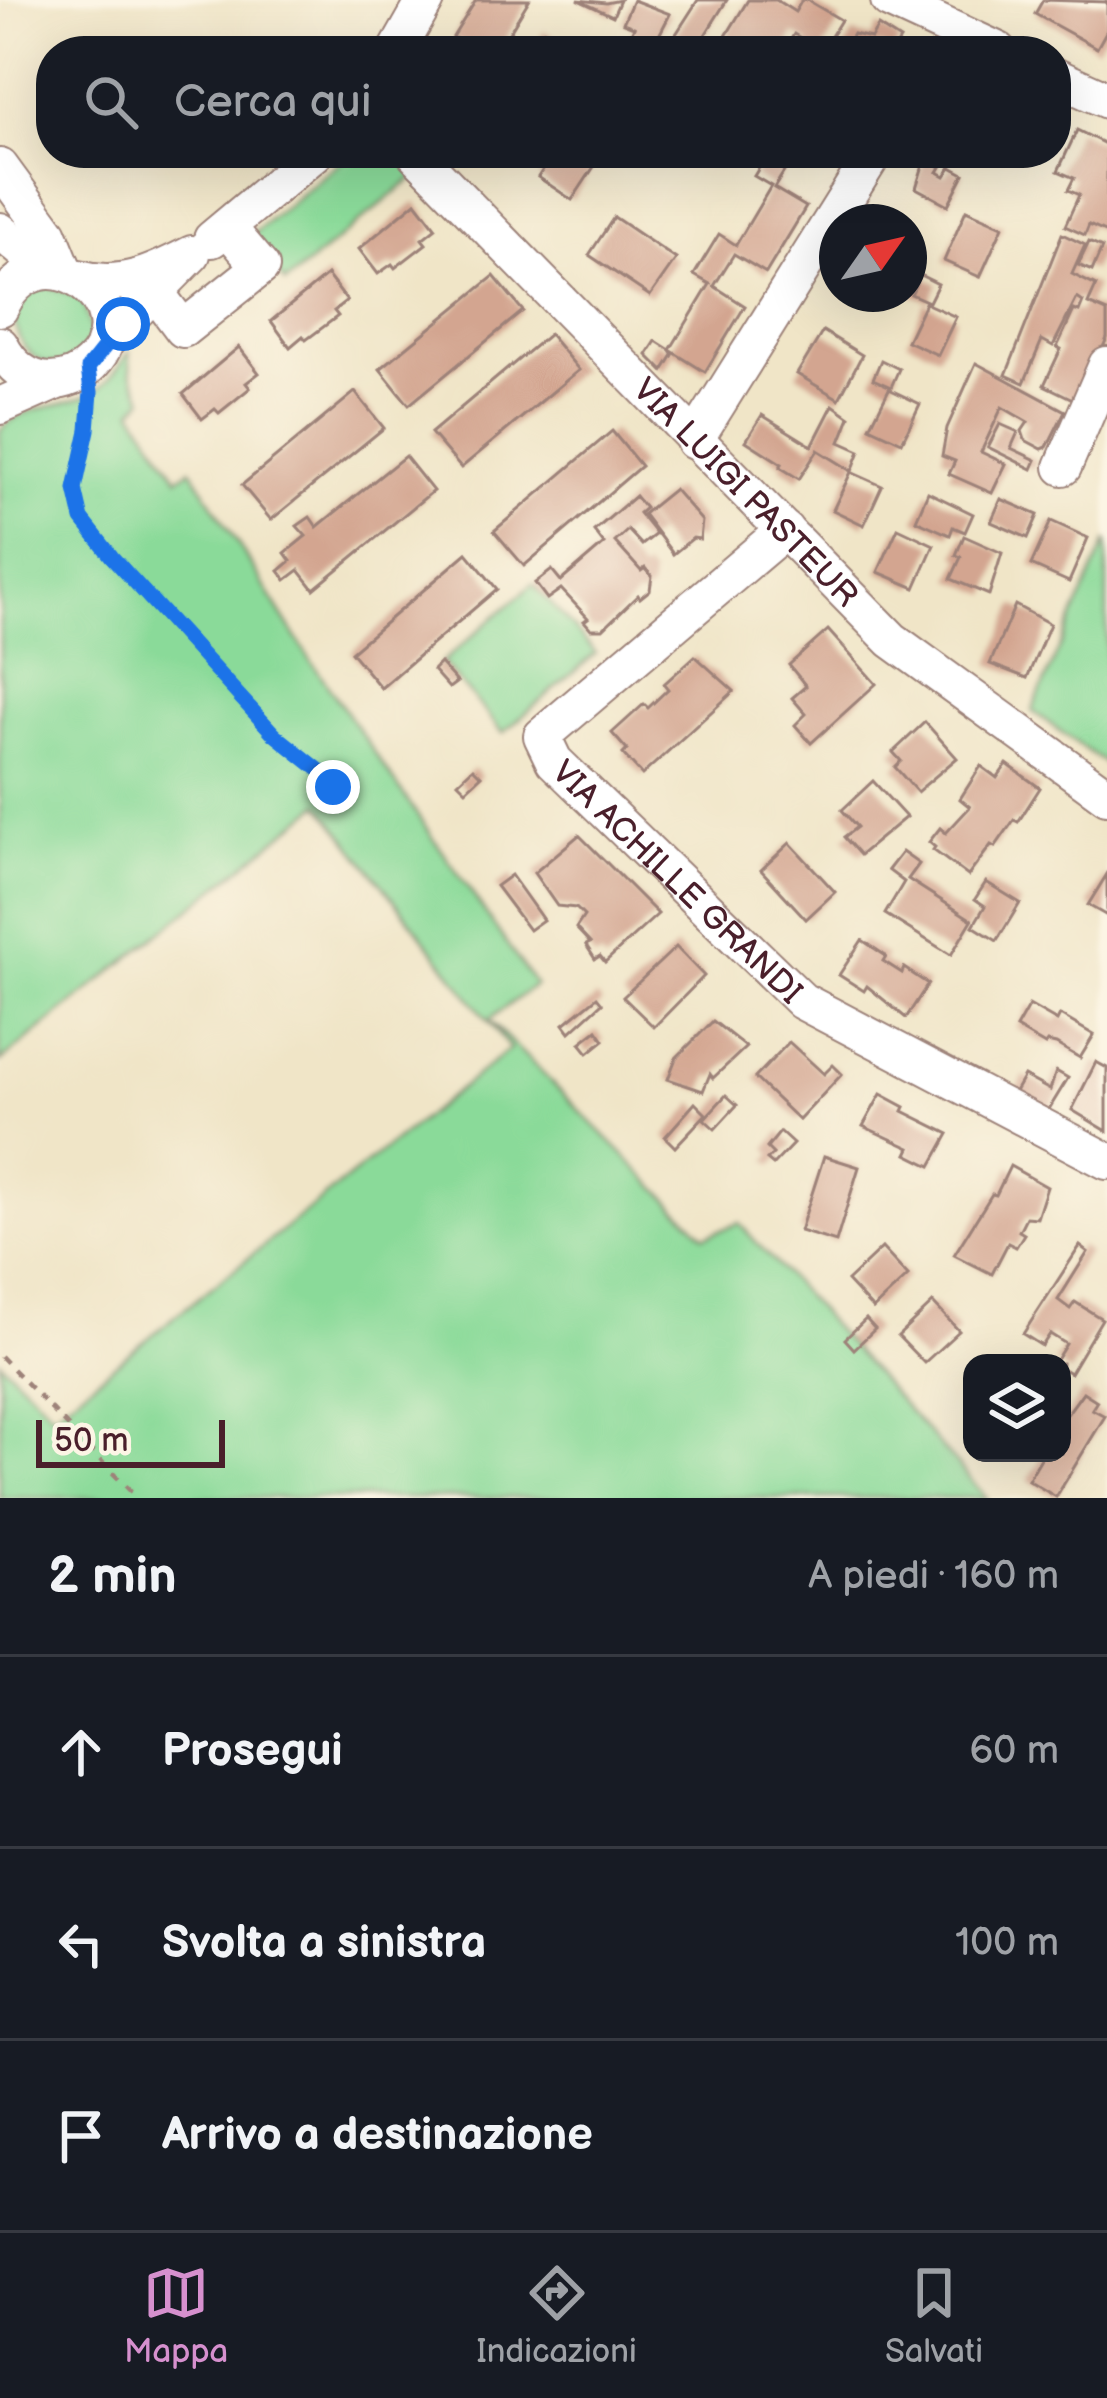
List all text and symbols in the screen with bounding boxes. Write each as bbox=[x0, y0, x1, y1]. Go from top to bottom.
search box bbox=[36, 36, 1071, 168]
icon: search bbox=[78, 69, 144, 135]
text: Cerca qui bbox=[174, 75, 371, 130]
north arrow bbox=[819, 204, 927, 312]
route start bbox=[96, 297, 150, 351]
street label: VIA LUIGI PASTEUR bbox=[624, 370, 866, 616]
street label: VIA ACHILLE GRANDI bbox=[543, 752, 810, 1013]
route end bbox=[306, 760, 360, 814]
map controls bbox=[963, 1354, 1071, 1462]
button: layers bbox=[963, 1354, 1071, 1462]
scale bar bbox=[36, 1414, 225, 1467]
text: 50 m bbox=[54, 1421, 129, 1461]
text: 2 min bbox=[48, 1546, 177, 1607]
text: A piedi · 160 m bbox=[808, 1553, 1059, 1600]
icon: ahead bbox=[48, 1719, 114, 1785]
text: Prosegui bbox=[162, 1724, 343, 1779]
text: 60 m bbox=[969, 1728, 1059, 1775]
icon: left bbox=[48, 1911, 114, 1977]
text: Svolta a sinistra bbox=[162, 1916, 486, 1971]
text: 100 m bbox=[955, 1920, 1059, 1967]
icon: arrive bbox=[48, 2103, 114, 2169]
text: Arrivo a destinazione bbox=[162, 2108, 593, 2163]
tab: Mappa bbox=[124, 2260, 228, 2372]
tab: Indicazioni bbox=[476, 2260, 637, 2372]
tab: Salvati bbox=[885, 2260, 983, 2372]

